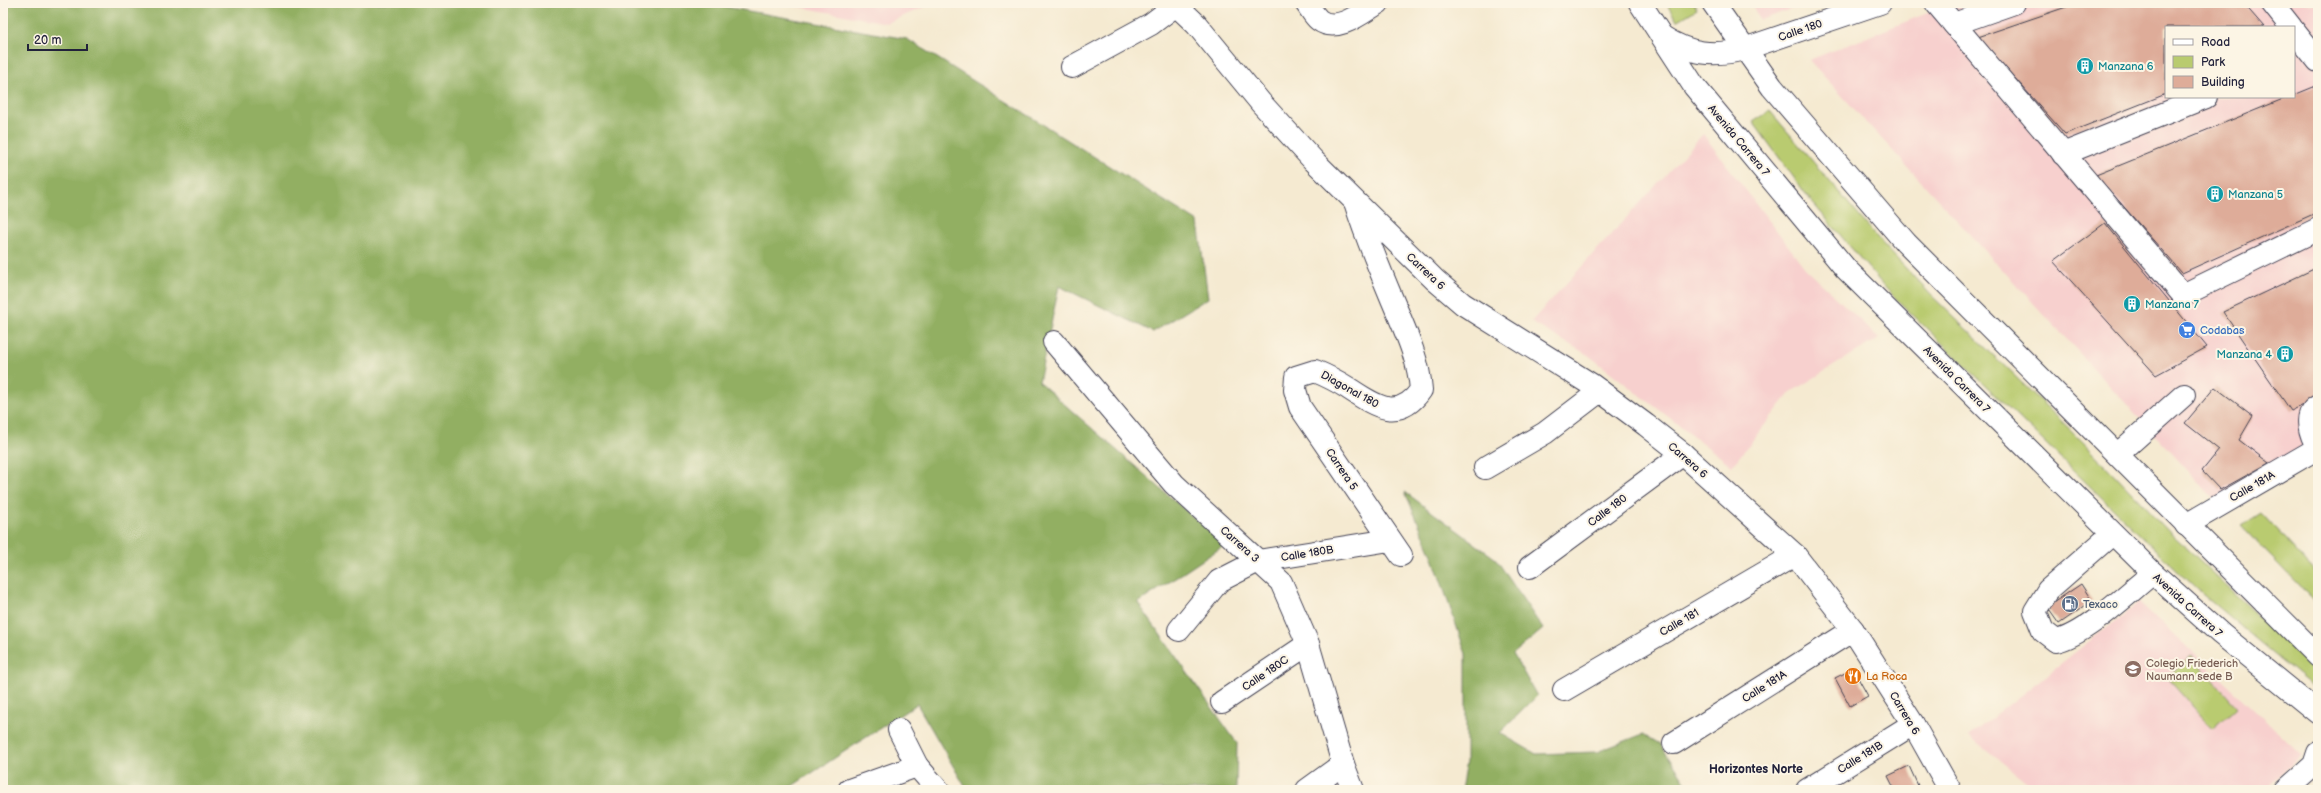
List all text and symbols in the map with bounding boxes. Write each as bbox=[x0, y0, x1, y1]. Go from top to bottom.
street label: Calle 180 bbox=[1777, 17, 1824, 44]
scale bar bbox=[28, 26, 87, 52]
legend bbox=[2165, 26, 2295, 98]
text: 20 m bbox=[34, 33, 61, 48]
text: Road bbox=[2201, 35, 2230, 50]
text: Park bbox=[2201, 55, 2225, 70]
building icon: Manzana 6 bbox=[2075, 56, 2095, 76]
place label: Manzana 6 bbox=[2098, 60, 2154, 73]
text: Building bbox=[2201, 75, 2245, 90]
street label: Avenida Carrera 7 bbox=[1705, 102, 1773, 179]
building icon: Manzana 5 bbox=[2205, 184, 2225, 204]
place label: Manzana 5 bbox=[2228, 188, 2283, 201]
street label: Carrera 6 bbox=[1404, 250, 1448, 293]
building icon: Manzana 7 bbox=[2122, 294, 2142, 314]
place label: Manzana 7 bbox=[2145, 298, 2199, 311]
supermarket icon: Codabas bbox=[2177, 320, 2197, 340]
place label: Codabas bbox=[2200, 324, 2245, 337]
street label: Avenida Carrera 7 bbox=[1921, 343, 1993, 416]
building icon: Manzana 4 bbox=[2275, 344, 2295, 364]
place label: Manzana 4 bbox=[2217, 348, 2272, 361]
street label: Diagonal 180 bbox=[1318, 368, 1382, 411]
street label: Carrera 6 bbox=[1665, 440, 1710, 481]
street label: Carrera 5 bbox=[1323, 446, 1360, 493]
street label: Calle 181A bbox=[2227, 468, 2277, 505]
street label: Calle 180 bbox=[1585, 491, 1630, 529]
street label: Carrera 3 bbox=[1217, 523, 1262, 565]
street label: Calle 180B bbox=[1280, 543, 1335, 564]
street label: Avenida Carrera 7 bbox=[2150, 571, 2225, 640]
fuel station icon: Texaco bbox=[2060, 594, 2080, 614]
place label: Texaco bbox=[2083, 598, 2118, 611]
street label: Calle 181 bbox=[1657, 606, 1701, 639]
street label: Calle 180C bbox=[1240, 653, 1291, 694]
place label: Colegio Friederich Naumann sede B bbox=[2146, 657, 2238, 683]
school or university icon: Colegio Friederich Naumann sede B bbox=[2123, 659, 2143, 679]
restaurant icon: La Roca bbox=[1843, 666, 1863, 686]
street label: Calle 181A bbox=[1740, 668, 1789, 705]
place label: La Roca bbox=[1866, 670, 1907, 683]
street label: Carrera 6 bbox=[1887, 689, 1923, 737]
street label: Calle 181B bbox=[1835, 738, 1886, 776]
district label: Horizontes Norte bbox=[1709, 762, 1803, 777]

